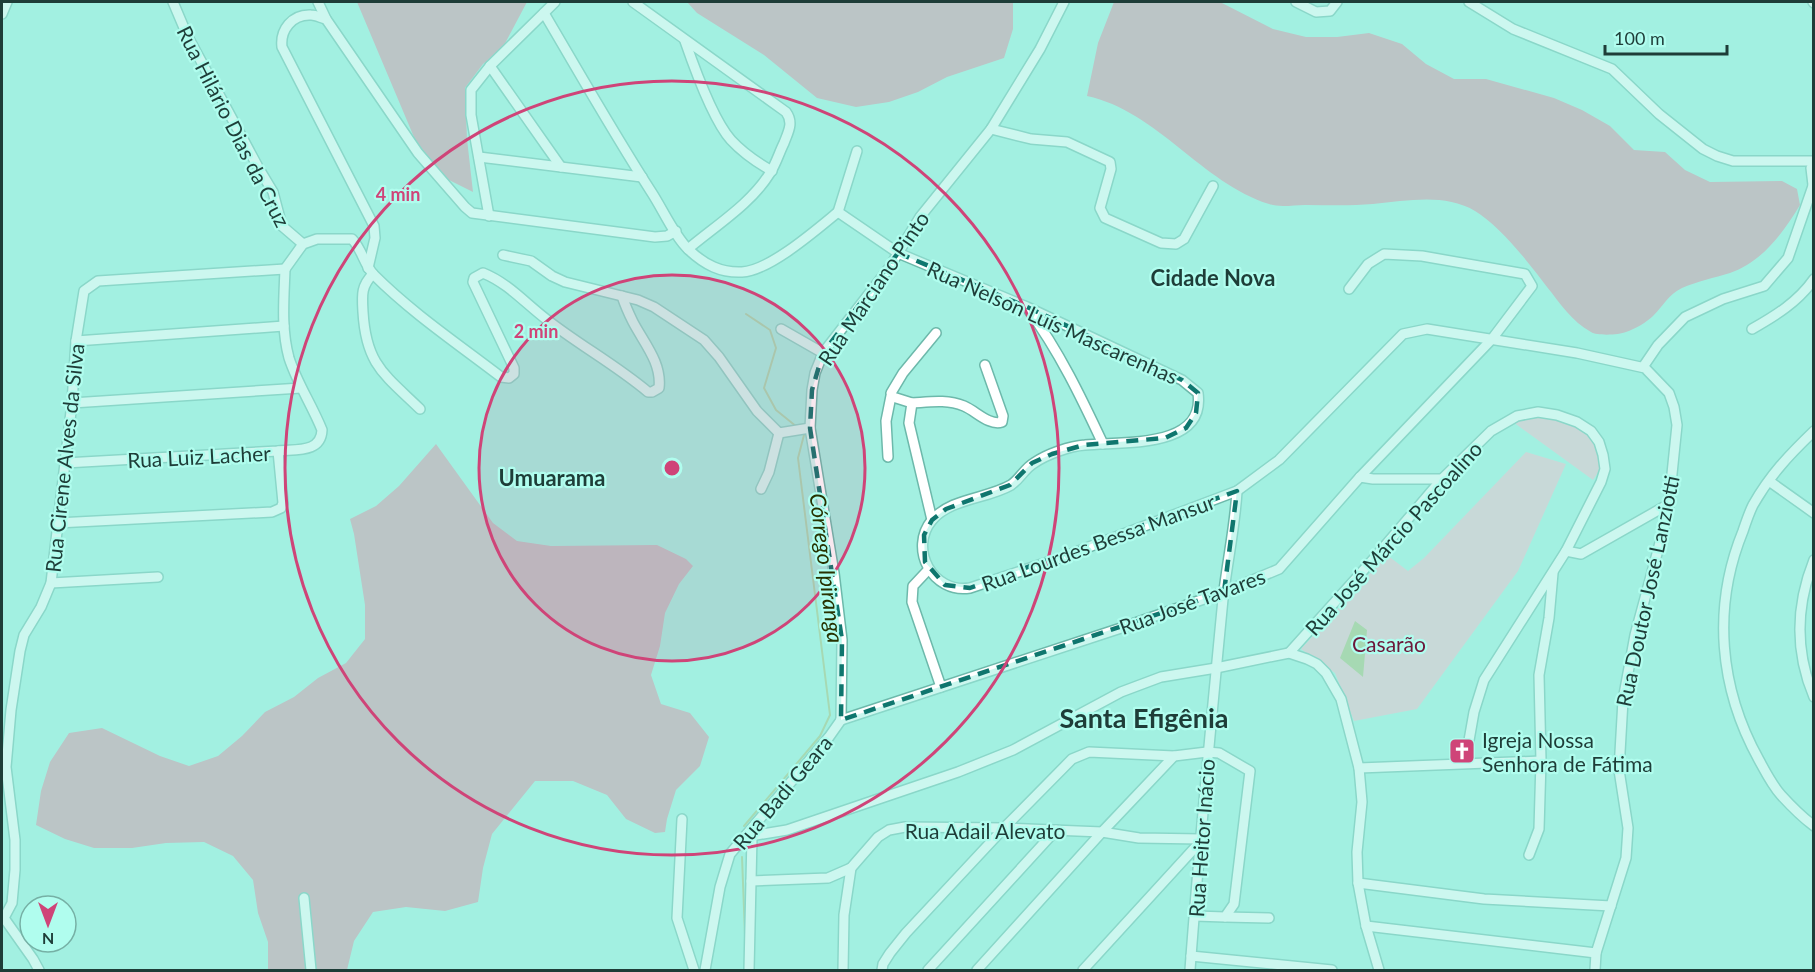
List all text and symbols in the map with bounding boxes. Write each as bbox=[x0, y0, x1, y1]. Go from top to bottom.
scale bar bbox=[1605, 18, 1726, 56]
street label: Rua Hilário Dias da Cruz bbox=[172, 21, 296, 231]
text: 100 m bbox=[1614, 27, 1665, 49]
text: 4 min bbox=[376, 183, 420, 205]
street label: Rua Marciano Pinto bbox=[812, 206, 934, 370]
street label: Rua Nelson Luís Mascarenhas bbox=[924, 255, 1182, 389]
district label: Cidade Nova bbox=[1151, 264, 1275, 291]
text: 2 min bbox=[514, 320, 558, 342]
street label: Rua Cirene Alves da Silva bbox=[40, 342, 88, 574]
street label: Rua José Márcio Pascoalino bbox=[1299, 436, 1487, 640]
street label: Rua Luiz Lacher bbox=[127, 440, 272, 472]
centre of rings bbox=[662, 458, 682, 478]
district label: Umuarama bbox=[499, 464, 605, 491]
street label: Rua Doutor José Lanziotti bbox=[1610, 473, 1684, 709]
street label: Rua Lourdes Bessa Mansur bbox=[978, 488, 1219, 596]
water label: Córrego Ipiranga bbox=[804, 492, 850, 644]
street label: Rua José Tavares bbox=[1116, 563, 1268, 639]
park label: Casarão bbox=[1352, 631, 1426, 656]
district label: Santa Efigênia bbox=[1059, 701, 1229, 734]
place label: Igreja Nossa Senhora de Fátima bbox=[1482, 727, 1653, 776]
street label: Rua Badi Geara bbox=[727, 730, 837, 854]
church icon: Igreja Nossa Senhora de Fátima bbox=[1447, 736, 1477, 766]
street label: Rua Heitor Inácio bbox=[1183, 758, 1219, 918]
street label: Rua Adail Alevato bbox=[905, 818, 1065, 843]
north arrow bbox=[18, 894, 78, 954]
text: N bbox=[42, 930, 54, 949]

